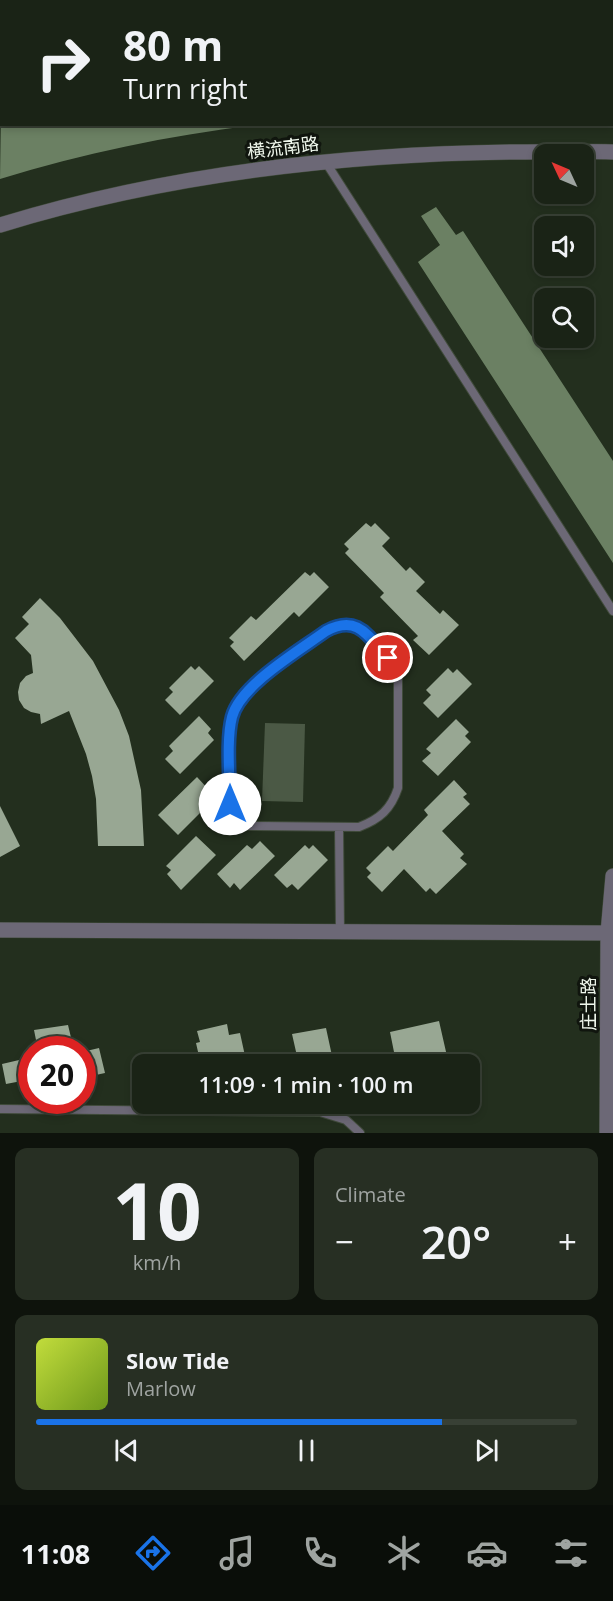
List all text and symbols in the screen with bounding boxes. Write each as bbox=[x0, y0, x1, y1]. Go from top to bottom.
text: 80 m bbox=[123, 16, 223, 73]
icon: right bbox=[24, 24, 102, 102]
text: Turn right bbox=[123, 70, 248, 107]
street label: 横流南路 bbox=[246, 131, 320, 163]
north arrow bbox=[534, 144, 594, 204]
map controls bbox=[534, 144, 594, 348]
button: sound bbox=[534, 216, 594, 276]
button: search bbox=[534, 288, 594, 348]
pin bbox=[362, 632, 413, 683]
icon: arrive bbox=[371, 641, 404, 674]
position arrow bbox=[198, 772, 262, 836]
street label: 庄士路 bbox=[576, 977, 600, 1031]
speed limit sign: 20 bbox=[18, 1036, 96, 1114]
text: 11:09 · 1 min · 100 m bbox=[198, 1069, 414, 1099]
text: 10 bbox=[112, 1157, 202, 1263]
text: Climate bbox=[335, 1181, 406, 1208]
text: 20° bbox=[421, 1211, 491, 1272]
text: − bbox=[335, 1219, 354, 1264]
text: + bbox=[558, 1219, 577, 1264]
text: km/h bbox=[133, 1249, 181, 1276]
text: Slow Tide bbox=[126, 1345, 229, 1375]
text: Marlow bbox=[126, 1375, 196, 1402]
icon: previous bbox=[110, 1434, 143, 1467]
icon: pause bbox=[290, 1434, 323, 1467]
icon: next bbox=[470, 1434, 503, 1467]
icon: directions bbox=[132, 1532, 174, 1574]
icon: music bbox=[216, 1532, 258, 1574]
icon: phone bbox=[299, 1532, 341, 1574]
icon: climate bbox=[383, 1532, 425, 1574]
icon: car bbox=[466, 1532, 508, 1574]
icon: filters bbox=[550, 1532, 592, 1574]
text: 11:08 bbox=[21, 1535, 90, 1572]

